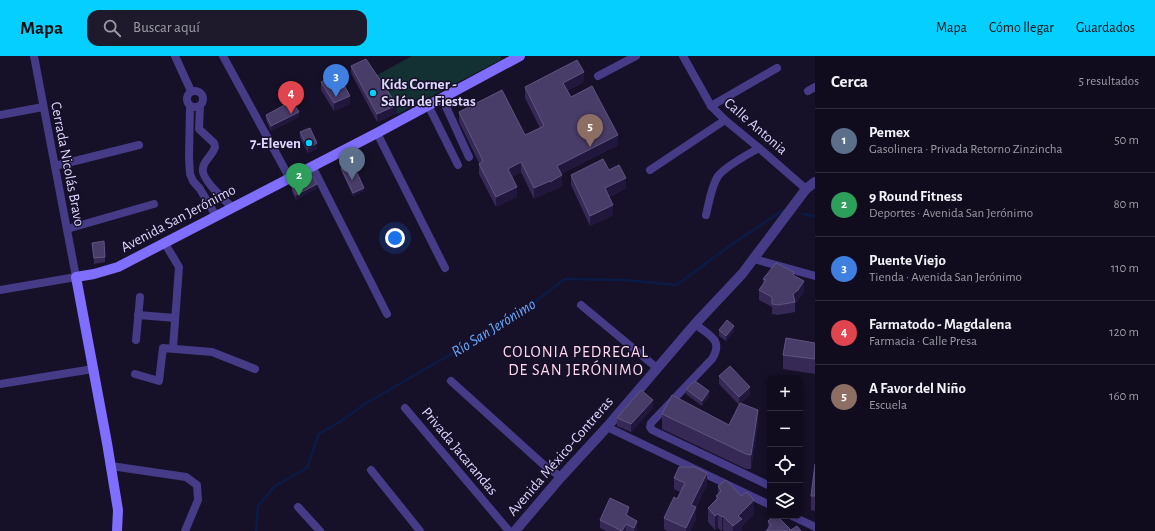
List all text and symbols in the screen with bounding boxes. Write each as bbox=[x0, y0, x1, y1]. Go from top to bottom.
search box bbox=[87, 10, 367, 46]
icon: search bbox=[101, 17, 123, 39]
text: Mapa bbox=[20, 19, 63, 38]
text: Buscar aquí bbox=[133, 20, 200, 35]
text: Mapa bbox=[936, 21, 967, 35]
text: Cómo llegar bbox=[989, 21, 1054, 35]
text: Guardados bbox=[1076, 21, 1135, 35]
pin: 3 bbox=[323, 64, 349, 97]
text: Cerca bbox=[831, 73, 868, 90]
text: 5 resultados bbox=[1079, 75, 1139, 88]
place label: Kids Corner - Salón de Fiestas bbox=[381, 77, 476, 109]
pin: 4 bbox=[278, 81, 304, 114]
marker: Kids Corner - Salón de Fiestas bbox=[368, 88, 378, 98]
street label: Calle Antonia bbox=[721, 95, 790, 158]
street label: Cerrada Nicolás Bravo bbox=[48, 101, 87, 228]
pin: 5 bbox=[577, 114, 603, 147]
text: Pemex bbox=[869, 125, 910, 140]
text: 1 bbox=[842, 134, 846, 147]
text: 50 m bbox=[1114, 134, 1139, 147]
place label: 7-Eleven bbox=[250, 136, 301, 151]
marker: 7-Eleven bbox=[304, 138, 314, 148]
text: Gasolinera · Privada Retorno Zinzincha bbox=[869, 143, 1062, 156]
pin: 1 bbox=[339, 147, 365, 180]
pin: 2 bbox=[286, 163, 312, 196]
street label: Avenida San Jerónimo bbox=[118, 182, 238, 255]
text: 9 Round Fitness bbox=[869, 189, 962, 204]
text: 2 bbox=[841, 198, 847, 211]
text: 80 m bbox=[1113, 198, 1139, 211]
text: Deportes · Avenida San Jerónimo bbox=[869, 207, 1033, 220]
your location bbox=[385, 228, 405, 248]
text: Puente Viejo bbox=[869, 253, 946, 268]
text: 3 bbox=[841, 262, 847, 275]
text: 110 m bbox=[1111, 262, 1139, 275]
text: Tienda · Avenida San Jerónimo bbox=[869, 271, 1022, 284]
water label: Río San Jerónimo bbox=[449, 295, 539, 360]
text: Farmatodo - Magdalena bbox=[869, 317, 1012, 332]
text: 4 bbox=[841, 326, 847, 339]
text: 120 m bbox=[1109, 326, 1139, 339]
text: Farmacia · Calle Presa bbox=[869, 335, 977, 348]
district label: COLONIA PEDREGAL DE SAN JERÓNIMO bbox=[503, 344, 649, 378]
map controls bbox=[767, 375, 803, 519]
button: + bbox=[767, 375, 803, 411]
text: A Favor del Niño bbox=[869, 381, 966, 396]
text: 5 bbox=[841, 390, 847, 403]
text: 160 m bbox=[1109, 390, 1139, 403]
street label: Avenida México-Contreras bbox=[505, 394, 616, 519]
text: Escuela bbox=[869, 399, 907, 412]
street label: Privada Jacarandas bbox=[419, 405, 501, 498]
button: − bbox=[767, 411, 803, 447]
button: locate bbox=[767, 447, 803, 483]
button: layers bbox=[767, 483, 803, 519]

